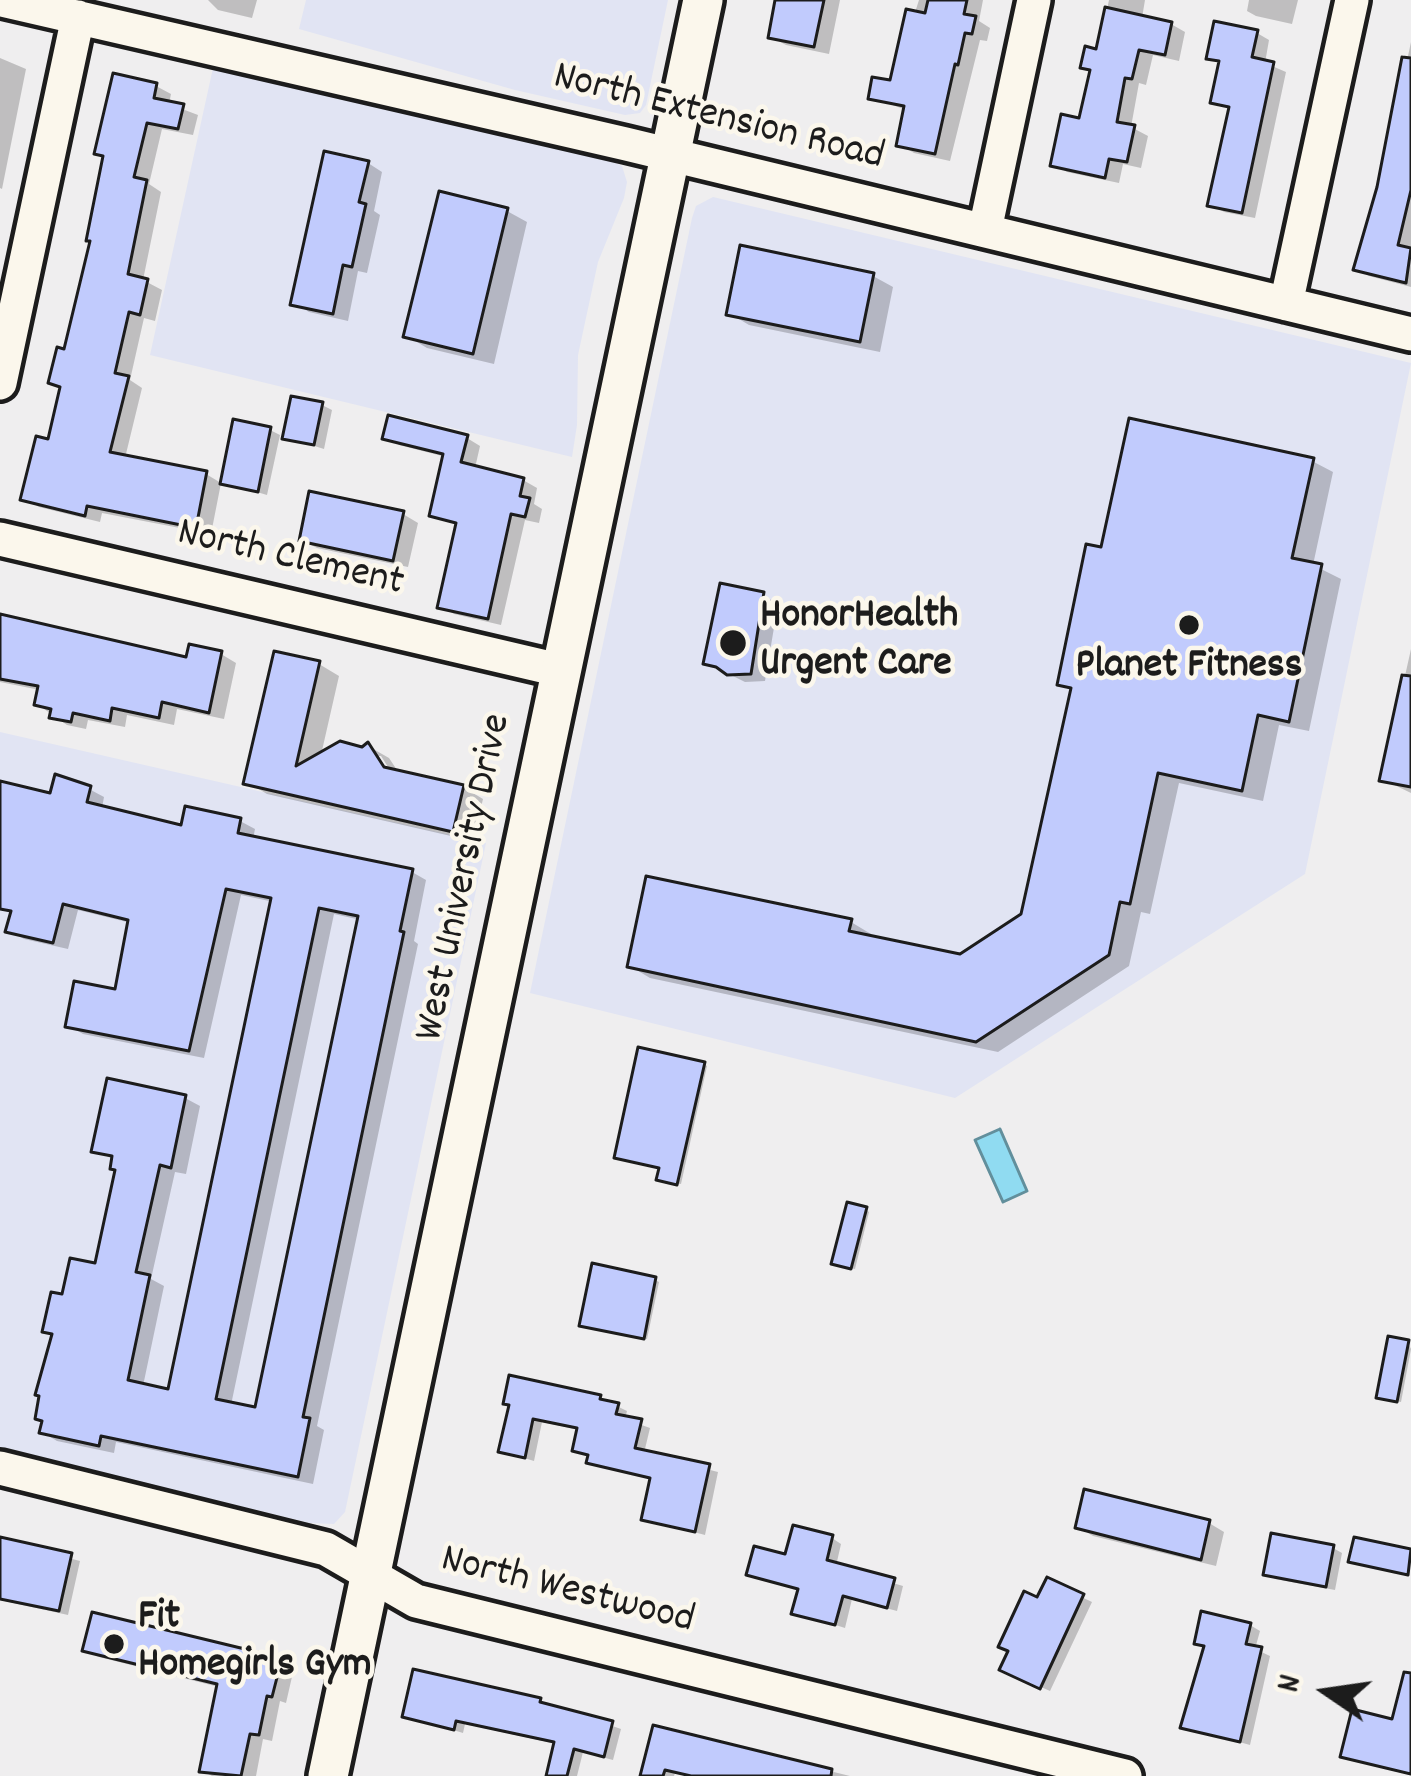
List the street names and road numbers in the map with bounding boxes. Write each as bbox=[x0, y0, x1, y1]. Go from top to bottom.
street label: North Extension Road bbox=[547, 55, 889, 185]
street label: North Clement bbox=[172, 510, 408, 612]
street label: West University Drive bbox=[408, 710, 526, 1046]
street label: North Westwood bbox=[435, 1537, 699, 1649]

